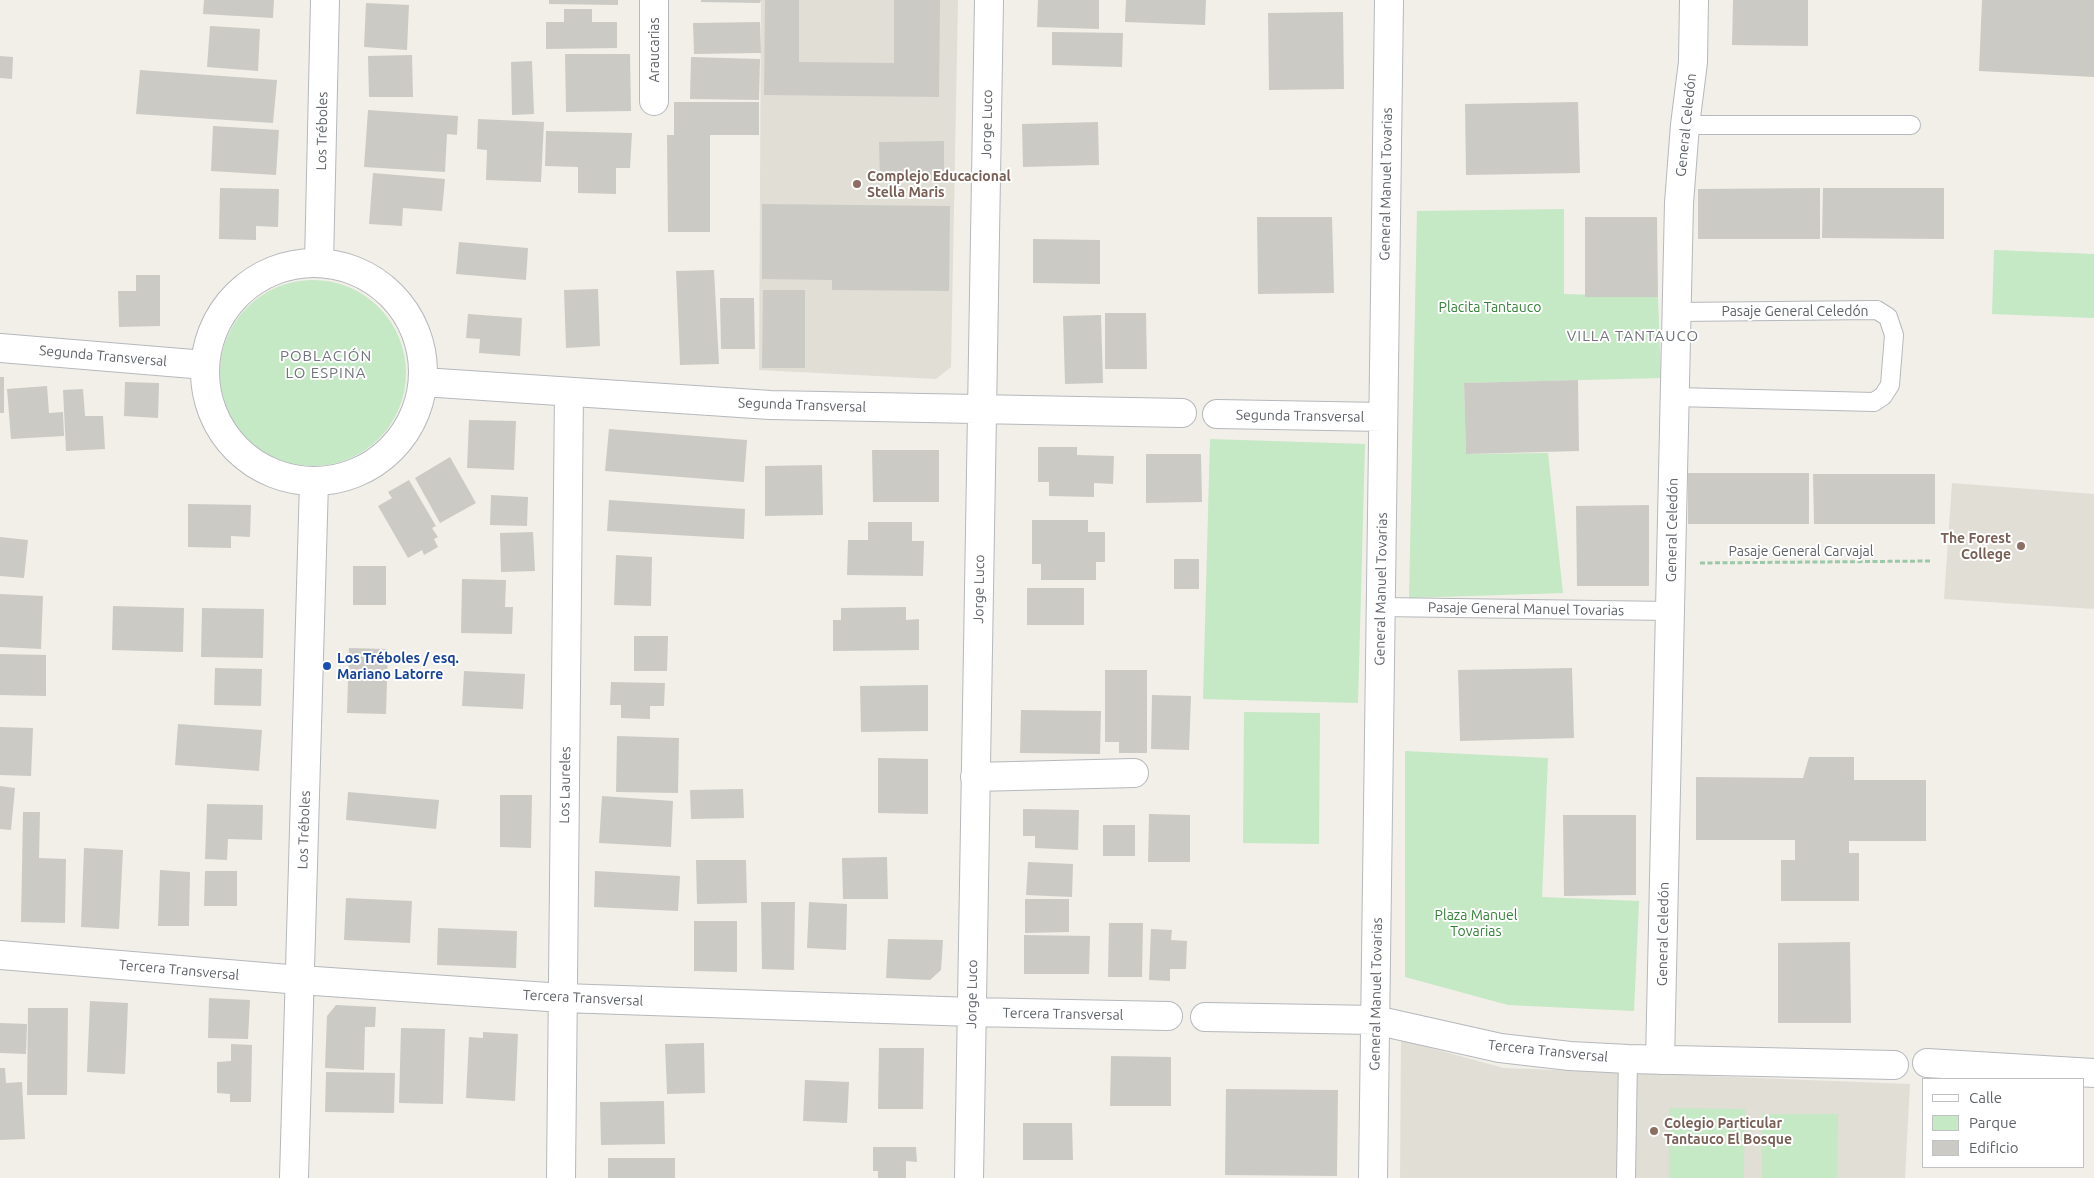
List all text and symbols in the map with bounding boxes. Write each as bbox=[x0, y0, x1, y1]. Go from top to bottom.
street label: Araucarias bbox=[646, 17, 662, 83]
street label: General Celedón bbox=[1672, 72, 1700, 178]
street label: Jorge Luco bbox=[978, 89, 996, 159]
street label: Los Tréboles bbox=[313, 91, 331, 171]
street label: General Manuel Tovarias bbox=[1376, 107, 1396, 261]
place label: Complejo Educacional Stella Maris bbox=[867, 168, 1011, 200]
marker: Complejo Educacional Stella Maris bbox=[851, 178, 863, 190]
park label: Placita Tantauco bbox=[1439, 299, 1541, 315]
street label: Pasaje General Celedón bbox=[1721, 303, 1869, 319]
district label: VILLA TANTAUCO bbox=[1565, 327, 1701, 345]
street label: Segunda Transversal bbox=[38, 342, 168, 370]
district label: POBLACIÓN LO ESPINA bbox=[279, 347, 373, 382]
street label: Segunda Transversal bbox=[738, 394, 866, 416]
street label: Segunda Transversal bbox=[1236, 406, 1364, 426]
street label: General Celedón bbox=[1663, 478, 1681, 582]
street label: General Manuel Tovarias bbox=[1371, 512, 1391, 666]
place label: The Forest College bbox=[1940, 530, 2011, 562]
marker: The Forest College bbox=[2015, 540, 2027, 552]
street label: Pasaje General Carvajal bbox=[1729, 543, 1873, 559]
street label: Jorge Luco bbox=[970, 554, 988, 624]
street label: Pasaje General Manuel Tovarias bbox=[1428, 599, 1624, 619]
place label: Los Tréboles / esq. Mariano Latorre bbox=[337, 650, 459, 682]
marker: Los Tréboles / esq. Mariano Latorre bbox=[321, 660, 333, 672]
street label: Los Laureles bbox=[556, 746, 574, 824]
street label: Los Tréboles bbox=[294, 790, 314, 870]
street label: General Celedón bbox=[1654, 882, 1672, 986]
park label: Plaza Manuel Tovarias bbox=[1435, 907, 1517, 940]
street label: General Manuel Tovarias bbox=[1366, 917, 1386, 1071]
street label: Tercera Transversal bbox=[118, 956, 240, 984]
street label: Jorge Luco bbox=[963, 959, 981, 1029]
street label: Tercera Transversal bbox=[522, 986, 644, 1010]
street label: Tercera Transversal bbox=[1003, 1005, 1123, 1023]
street label: Tercera Transversal bbox=[1487, 1036, 1609, 1066]
legend bbox=[1922, 1078, 2084, 1168]
text: Calle bbox=[1969, 1089, 2002, 1106]
text: Parque bbox=[1969, 1114, 2017, 1131]
place label: Colegio Particular Tantauco El Bosque bbox=[1664, 1115, 1792, 1148]
marker: Colegio Particular Tantauco El Bosque bbox=[1648, 1125, 1660, 1137]
text: Edificio bbox=[1969, 1139, 2018, 1156]

